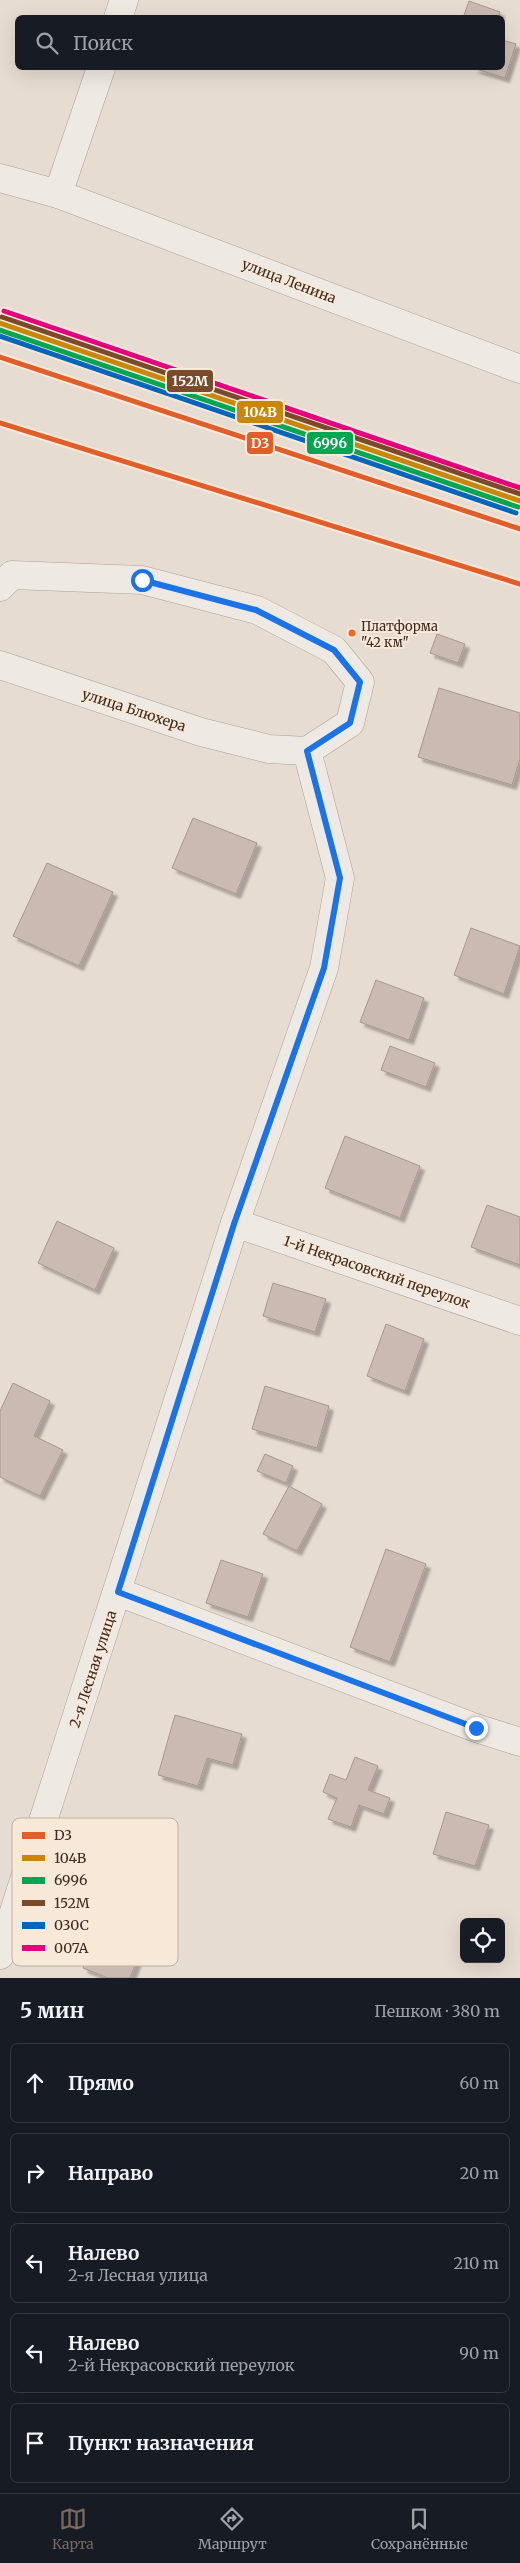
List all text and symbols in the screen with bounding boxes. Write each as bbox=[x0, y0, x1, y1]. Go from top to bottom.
search box bbox=[15, 15, 505, 70]
icon: search bbox=[33, 29, 61, 57]
text: Поиск bbox=[73, 31, 133, 55]
street label: улица Ленина bbox=[239, 255, 339, 307]
line badge: 152М bbox=[166, 369, 214, 393]
text: 152М bbox=[172, 372, 209, 390]
line badge: 104В bbox=[236, 400, 284, 424]
text: 104В bbox=[243, 403, 277, 421]
line badge: D3 bbox=[246, 431, 274, 455]
line badge: 6996 bbox=[306, 431, 354, 455]
text: D3 bbox=[251, 434, 269, 452]
text: 6996 bbox=[313, 434, 347, 452]
route start bbox=[131, 569, 154, 592]
place label: Платформа "42 км" bbox=[361, 618, 438, 651]
marker: Платформа "42 км" bbox=[347, 628, 357, 638]
street label: улица Блюхера bbox=[80, 685, 189, 735]
street label: 1-й Некрасовский переулок bbox=[281, 1232, 473, 1313]
street label: 2-я Лесная улица bbox=[66, 1608, 121, 1730]
route end bbox=[465, 1717, 488, 1740]
legend bbox=[12, 1818, 178, 1966]
text: D3 bbox=[54, 1826, 72, 1844]
text: 104В bbox=[54, 1849, 86, 1867]
text: 6996 bbox=[54, 1871, 87, 1889]
text: 152М bbox=[54, 1894, 90, 1912]
text: 030C bbox=[54, 1916, 89, 1934]
map controls bbox=[460, 1918, 505, 1963]
button: locate bbox=[460, 1918, 505, 1963]
text: 007А bbox=[54, 1939, 88, 1957]
text: 5 мин bbox=[20, 1997, 84, 2024]
text: Пешком · 380 m bbox=[374, 2001, 500, 2021]
icon: ahead bbox=[21, 2069, 49, 2097]
text: Прямо bbox=[68, 2071, 134, 2095]
text: 60 m bbox=[459, 2073, 499, 2093]
icon: right bbox=[21, 2159, 49, 2187]
text: Направо bbox=[68, 2161, 153, 2185]
text: 20 m bbox=[460, 2163, 499, 2183]
text: Налево bbox=[68, 2241, 139, 2265]
icon: left bbox=[21, 2249, 49, 2277]
text: 210 m bbox=[454, 2253, 499, 2273]
text: 2-я Лесная улица bbox=[68, 2265, 208, 2285]
text: Налево bbox=[68, 2331, 139, 2355]
icon: left bbox=[21, 2339, 49, 2367]
text: 90 m bbox=[459, 2343, 499, 2363]
text: 2-й Некрасовский переулок bbox=[68, 2355, 295, 2375]
icon: arrive bbox=[21, 2429, 49, 2457]
text: Пункт назначения bbox=[68, 2431, 254, 2455]
tab: Карта bbox=[52, 2505, 94, 2553]
tab: Маршрут bbox=[198, 2505, 267, 2553]
tab: Сохранённые bbox=[371, 2505, 468, 2553]

